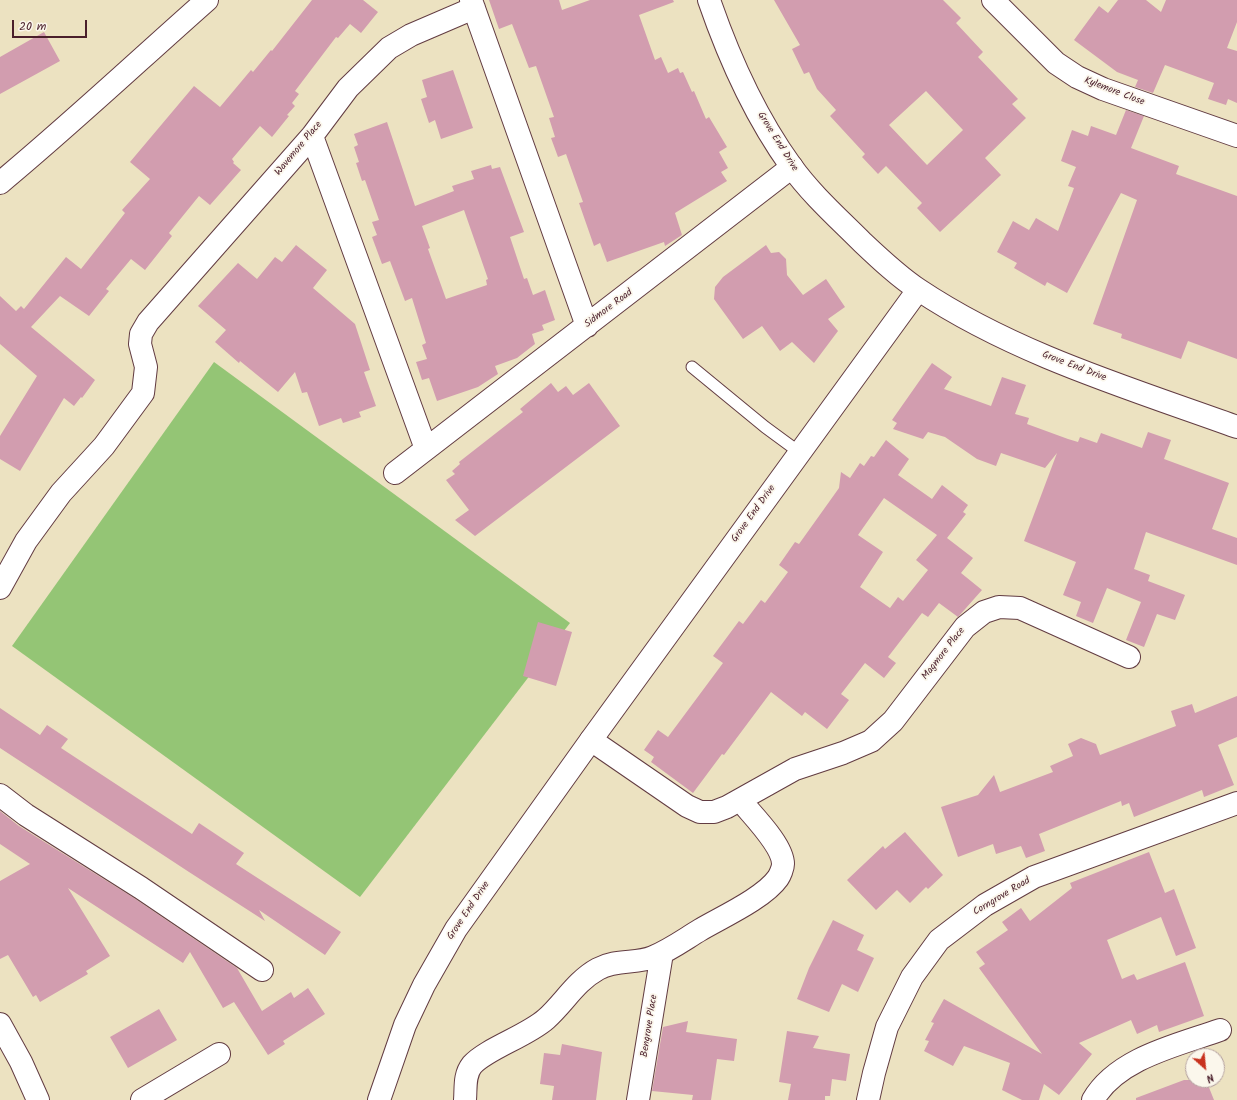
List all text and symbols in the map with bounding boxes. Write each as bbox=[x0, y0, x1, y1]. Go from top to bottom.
scale bar bbox=[14, 12, 89, 38]
text: 20 m bbox=[19, 17, 46, 36]
street label: Kylemore Close bbox=[1082, 75, 1146, 109]
street label: Grove End Drive bbox=[754, 110, 800, 174]
street label: Wavemore Place bbox=[273, 119, 325, 179]
street label: Sidmore Road bbox=[583, 287, 635, 331]
street label: Grove End Drive bbox=[1040, 349, 1108, 385]
street label: Grove End Drive bbox=[729, 483, 779, 545]
street label: Magmore Place bbox=[920, 625, 968, 683]
street label: Corngrove Road bbox=[971, 875, 1033, 919]
street label: Grove End Drive bbox=[445, 880, 493, 942]
street label: Bengrove Place bbox=[639, 994, 661, 1058]
north arrow bbox=[1185, 1048, 1225, 1088]
text: N bbox=[1203, 1068, 1217, 1087]

